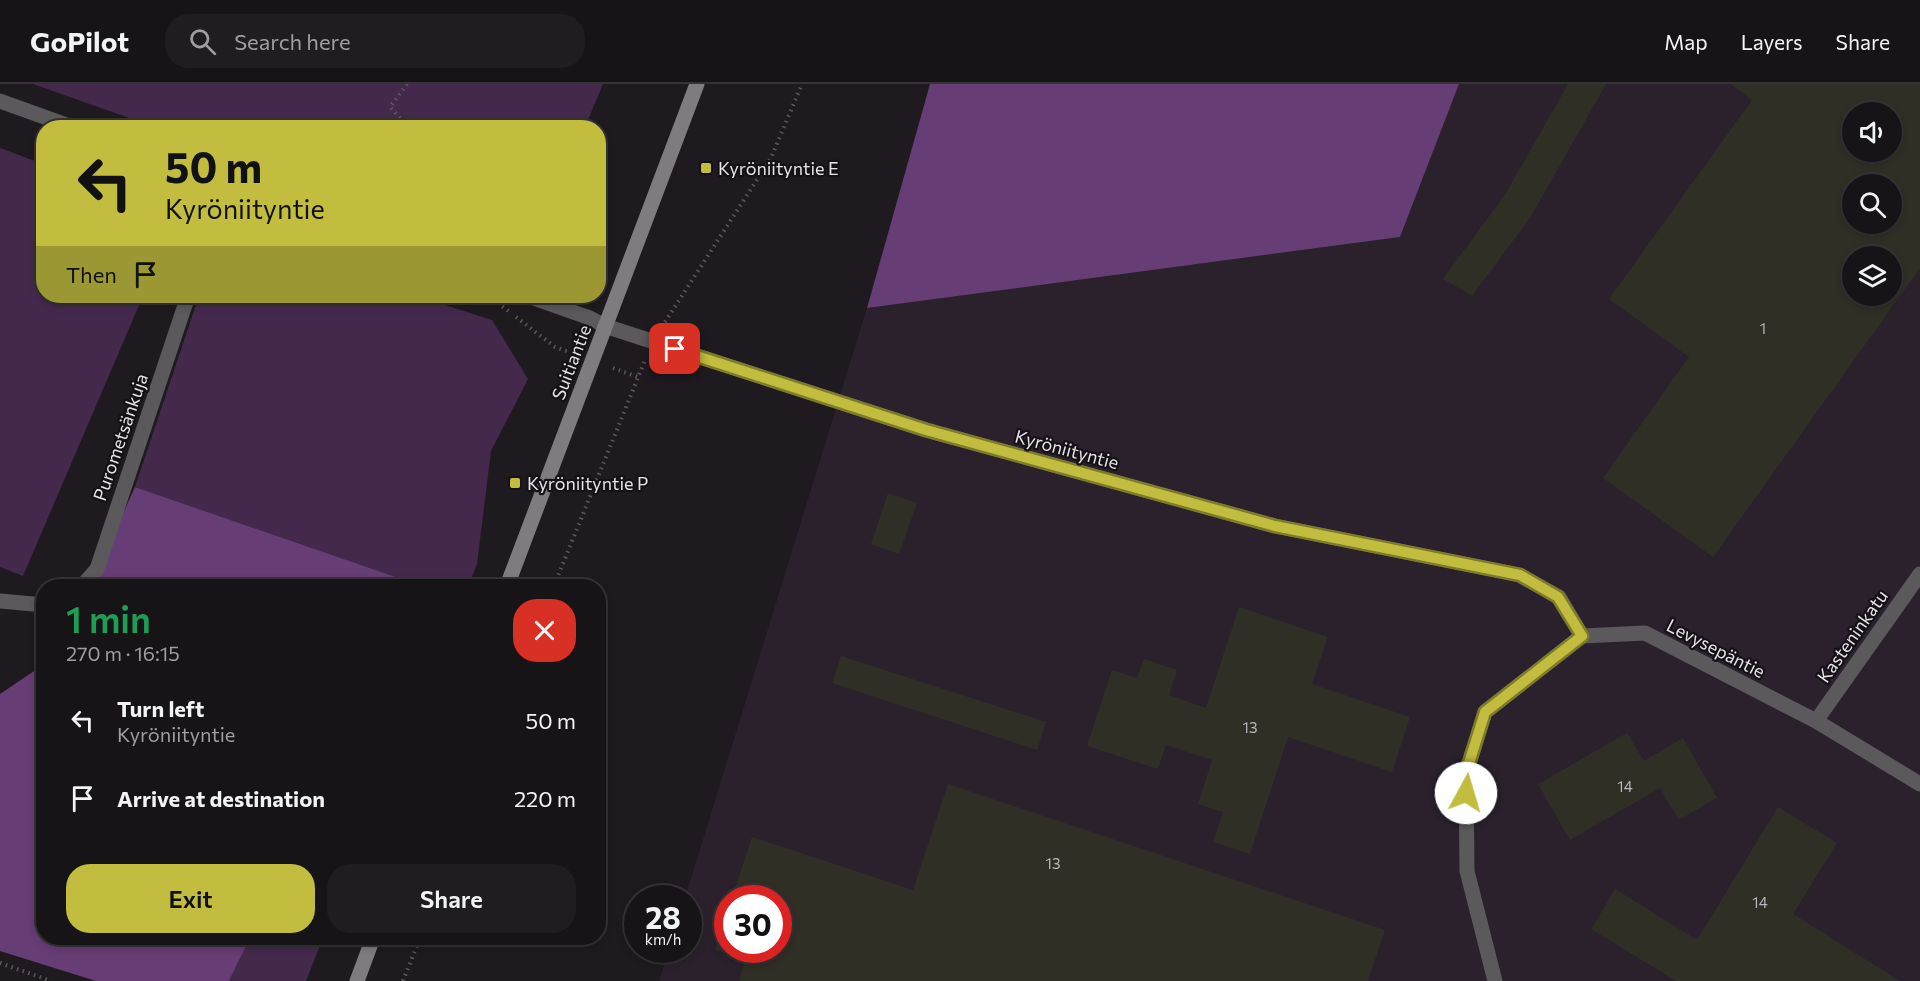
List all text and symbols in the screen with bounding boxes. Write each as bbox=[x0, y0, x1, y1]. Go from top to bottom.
search box bbox=[165, 14, 585, 68]
text: GoPilot bbox=[30, 24, 129, 58]
icon: search bbox=[186, 25, 219, 58]
text: Search here bbox=[234, 28, 351, 55]
text: Map bbox=[1664, 29, 1708, 54]
text: Layers bbox=[1741, 29, 1803, 54]
text: Share bbox=[1836, 29, 1890, 54]
map controls bbox=[1842, 102, 1902, 306]
button: sound bbox=[1842, 102, 1902, 162]
text: 50 m bbox=[165, 140, 262, 192]
icon: left bbox=[66, 144, 144, 222]
place label: Kyröniityntie E bbox=[718, 157, 839, 179]
marker: Kyröniityntie E bbox=[699, 161, 713, 175]
button: search bbox=[1842, 174, 1902, 234]
text: Kyröniityntie bbox=[165, 192, 325, 225]
button: layers bbox=[1842, 246, 1902, 306]
icon: arrive bbox=[129, 258, 162, 291]
text: Then bbox=[66, 261, 117, 288]
house number: 1 bbox=[1760, 319, 1766, 337]
street label: Suitiantie bbox=[547, 321, 595, 403]
pin bbox=[649, 323, 700, 374]
icon: arrive bbox=[658, 332, 691, 365]
street label: Purometsänkuja bbox=[88, 370, 152, 504]
street label: Kyröniityntie bbox=[1013, 425, 1121, 473]
place label: Kyröniityntie P bbox=[527, 472, 648, 494]
marker: Kyröniityntie P bbox=[508, 476, 522, 490]
street label: Kasteninkatu bbox=[1812, 585, 1892, 687]
text: 1 min bbox=[66, 596, 151, 640]
button: close bbox=[513, 599, 576, 662]
street label: Levysepäntie bbox=[1663, 614, 1769, 682]
text: 270 m · 16:15 bbox=[66, 641, 180, 665]
text: Turn left bbox=[117, 695, 204, 722]
icon: left bbox=[66, 704, 99, 737]
text: 50 m bbox=[526, 707, 576, 734]
house number: 13 bbox=[1243, 718, 1257, 736]
text: Kyröniityntie bbox=[117, 722, 235, 746]
position arrow bbox=[1434, 761, 1498, 825]
house number: 14 bbox=[1617, 777, 1633, 795]
icon: arrive bbox=[66, 782, 99, 815]
text: Arrive at destination bbox=[117, 785, 325, 812]
text: 220 m bbox=[514, 785, 576, 812]
house number: 13 bbox=[1046, 854, 1060, 872]
button: Exit bbox=[66, 864, 315, 933]
button: Share bbox=[327, 864, 576, 933]
speed limit sign: 30 bbox=[714, 885, 792, 963]
house number: 14 bbox=[1752, 893, 1768, 911]
text: 28 bbox=[645, 898, 681, 935]
text: km/h bbox=[645, 930, 681, 948]

